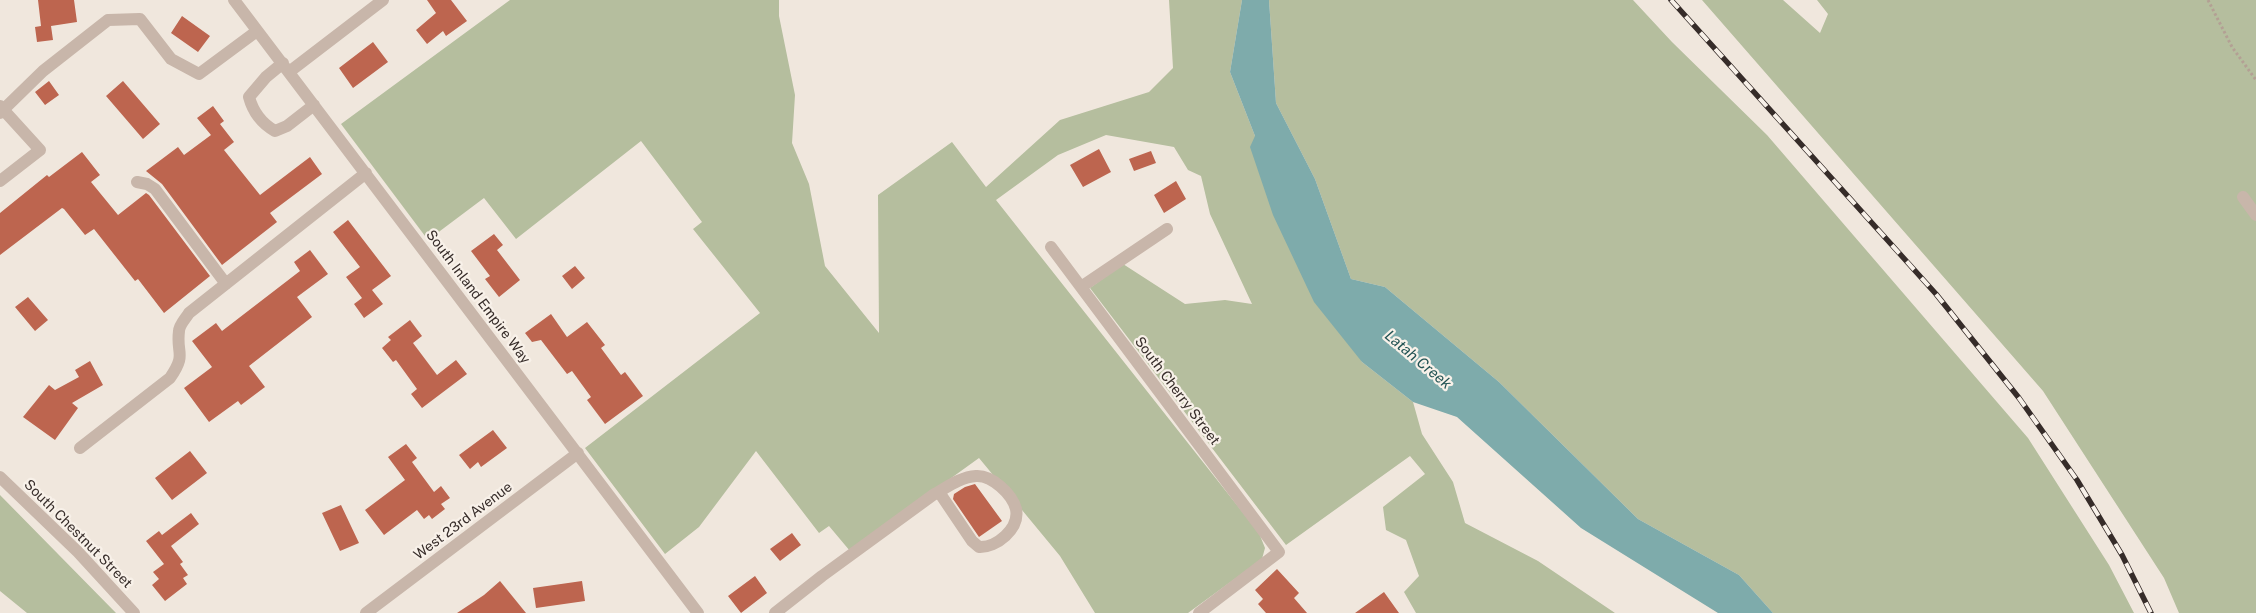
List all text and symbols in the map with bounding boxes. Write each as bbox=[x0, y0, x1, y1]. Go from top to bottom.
street label: South Inland Empire Way bbox=[422, 227, 534, 367]
water label: Latah Creek bbox=[1381, 327, 1455, 393]
street label: South Cherry Street bbox=[1131, 334, 1223, 448]
street label: South Chestnut Street bbox=[20, 476, 136, 592]
street label: West 23rd Avenue bbox=[411, 479, 515, 563]

